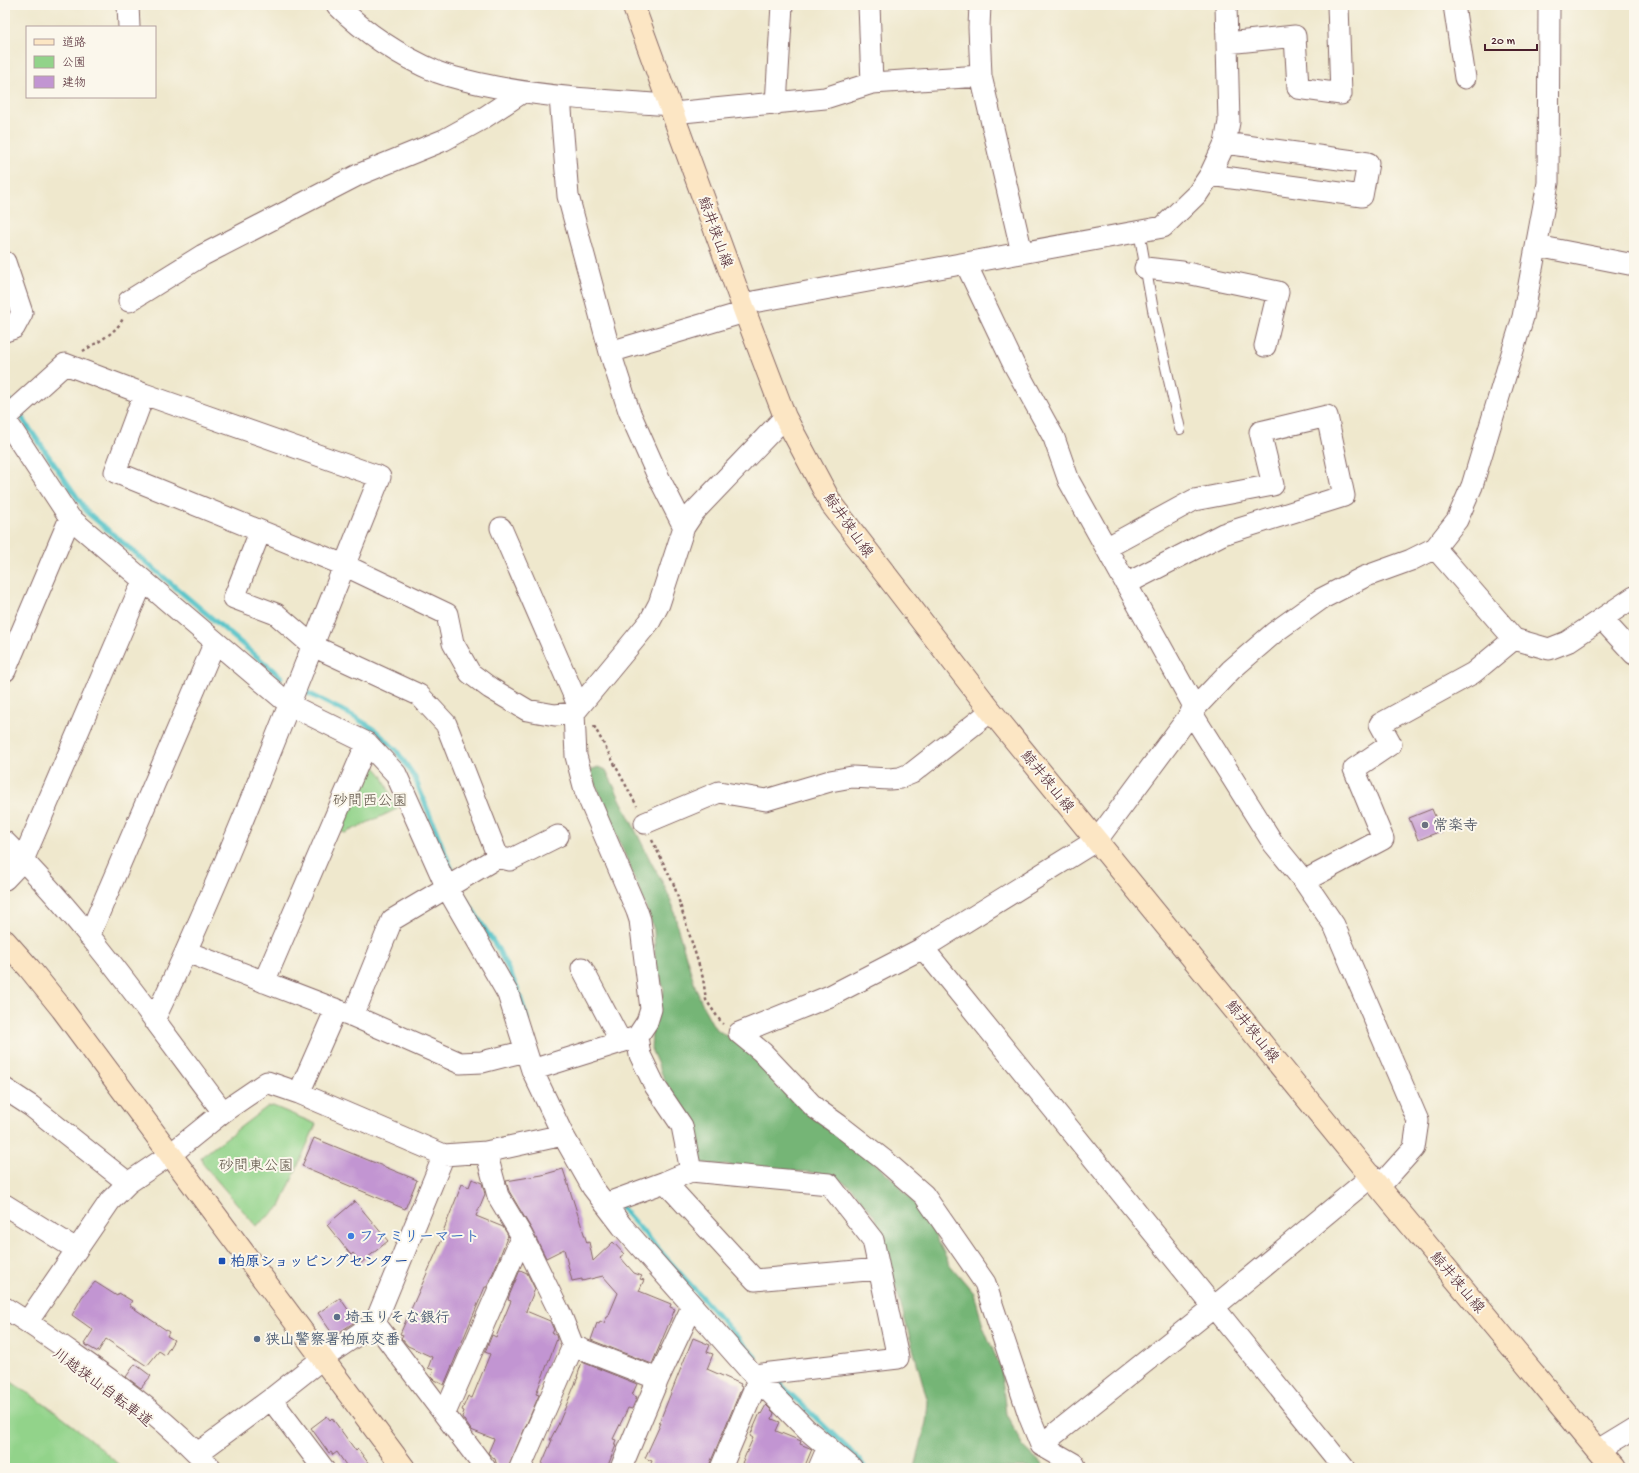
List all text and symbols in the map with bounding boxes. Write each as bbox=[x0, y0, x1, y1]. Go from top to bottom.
legend bbox=[26, 26, 156, 98]
scale bar bbox=[1485, 26, 1537, 52]
text: 20 m bbox=[1491, 35, 1516, 49]
text: 道路 bbox=[62, 36, 86, 51]
text: 公園 bbox=[62, 56, 86, 71]
text: 建物 bbox=[62, 76, 86, 91]
street label: 鯨井狭山線 bbox=[693, 194, 736, 271]
street label: 鯨井狭山線 bbox=[818, 490, 877, 562]
street label: 鯨井狭山線 bbox=[1016, 747, 1078, 817]
park label: 砂間西公園 bbox=[332, 792, 408, 811]
place label: 常楽寺 bbox=[1433, 817, 1478, 836]
marker: 常楽寺 bbox=[1420, 820, 1430, 830]
street label: 鯨井狭山線 bbox=[1221, 997, 1283, 1067]
park label: 砂間東公園 bbox=[218, 1157, 294, 1176]
place label: ファミリーマート bbox=[359, 1229, 480, 1247]
marker: ファミリーマート bbox=[346, 1231, 356, 1241]
street label: 鯨井狭山線 bbox=[1425, 1248, 1488, 1318]
place label: 柏原ショッピングセンター bbox=[230, 1253, 409, 1272]
marker: 柏原ショッピングセンター bbox=[217, 1256, 227, 1266]
place label: 埼玉りそな銀行 bbox=[345, 1309, 450, 1328]
marker: 埼玉りそな銀行 bbox=[332, 1312, 342, 1322]
place label: 狭山警察署柏原交番 bbox=[265, 1331, 400, 1350]
marker: 狭山警察署柏原交番 bbox=[252, 1334, 262, 1344]
street label: 川越狭山自転車道 bbox=[48, 1344, 156, 1432]

